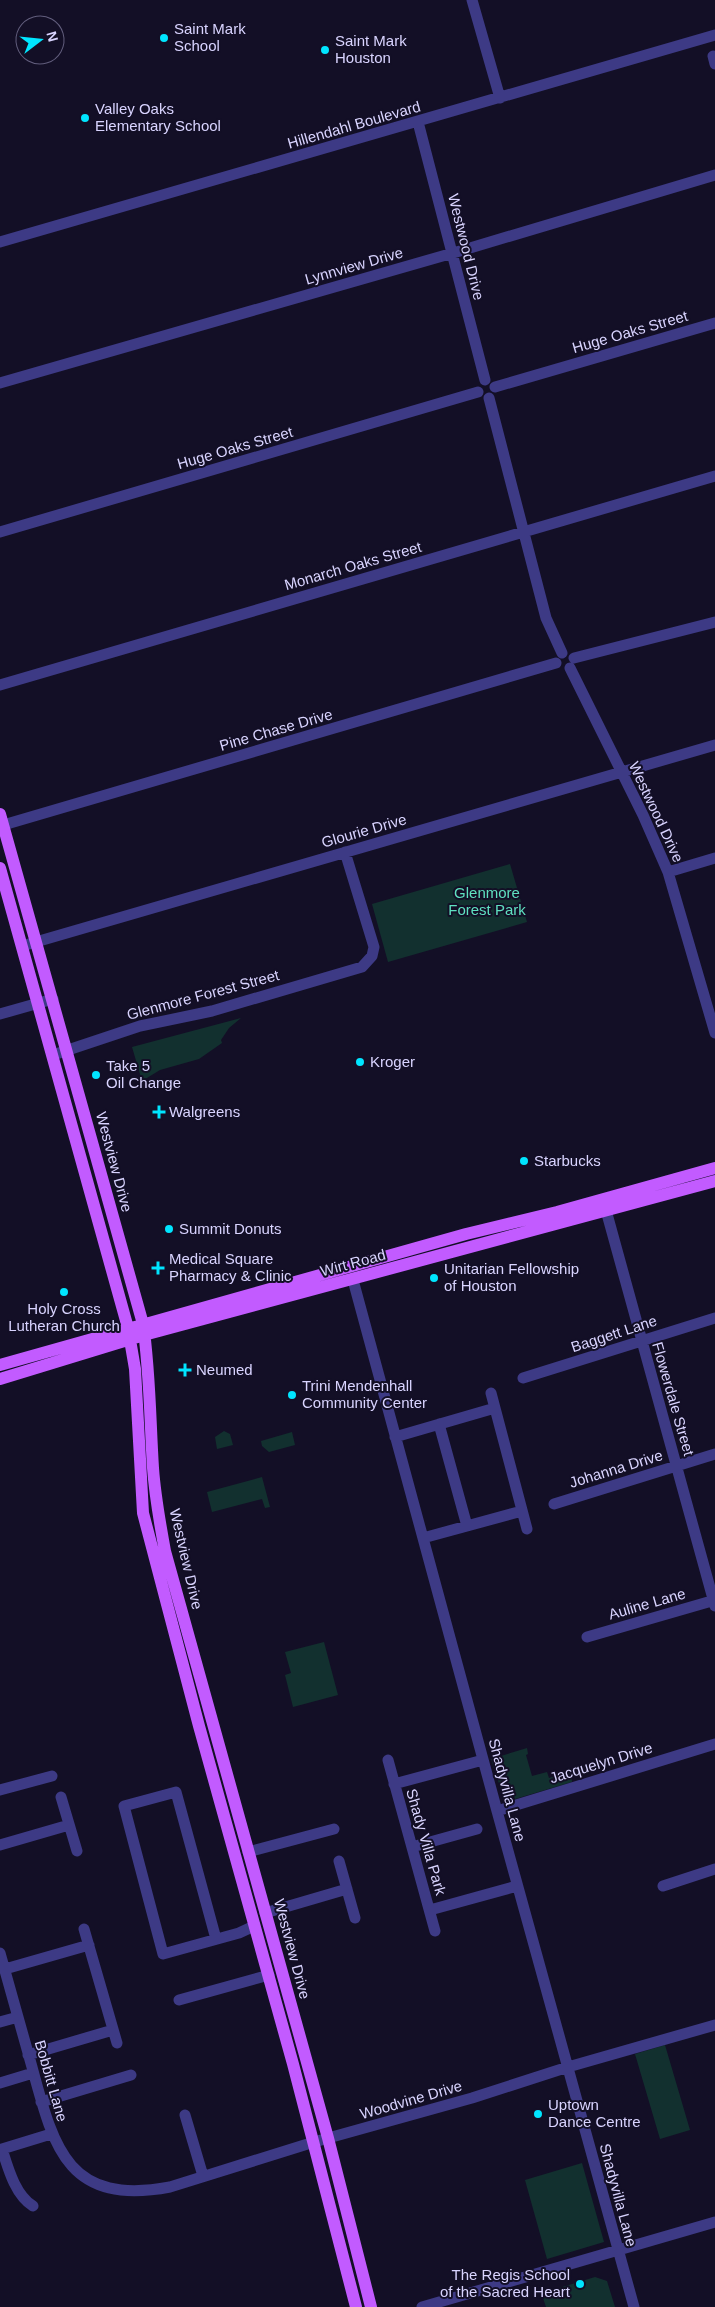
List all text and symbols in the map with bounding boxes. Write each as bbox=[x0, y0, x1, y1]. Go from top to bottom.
north arrow bbox=[15, 15, 65, 65]
place label: Saint Mark School bbox=[174, 20, 246, 54]
text: N bbox=[43, 29, 62, 43]
marker: Saint Mark School bbox=[158, 32, 170, 44]
place label: Saint Mark Houston bbox=[335, 32, 407, 66]
marker: Saint Mark Houston bbox=[319, 44, 331, 56]
street label: Hillendahl Boulevard bbox=[285, 97, 422, 152]
place label: Valley Oaks Elementary School bbox=[95, 100, 221, 134]
marker: Valley Oaks Elementary School bbox=[79, 112, 91, 124]
street label: Westwood Drive bbox=[445, 192, 488, 302]
street label: Lynnview Drive bbox=[303, 243, 405, 288]
street label: Huge Oaks Street bbox=[570, 307, 690, 356]
street label: Huge Oaks Street bbox=[175, 423, 295, 472]
street label: Monarch Oaks Street bbox=[282, 538, 424, 593]
street label: Pine Chase Drive bbox=[217, 705, 334, 754]
street label: Westwood Drive bbox=[626, 759, 687, 865]
street label: Glourie Drive bbox=[319, 810, 408, 851]
park label: Glenmore Forest Park bbox=[448, 884, 526, 918]
street label: Glenmore Forest Street bbox=[125, 966, 282, 1023]
place label: Kroger bbox=[370, 1053, 415, 1070]
marker: Kroger bbox=[354, 1056, 366, 1068]
place label: Take 5 Oil Change bbox=[106, 1057, 181, 1091]
marker: Take 5 Oil Change bbox=[90, 1069, 102, 1081]
place label: Walgreens bbox=[169, 1103, 240, 1120]
marker: Walgreens bbox=[153, 1106, 165, 1118]
street label: Westview Drive bbox=[93, 1110, 136, 1214]
place label: Starbucks bbox=[534, 1152, 601, 1169]
marker: Starbucks bbox=[518, 1155, 530, 1167]
place label: Summit Donuts bbox=[179, 1220, 282, 1237]
marker: Summit Donuts bbox=[163, 1223, 175, 1235]
street label: Wirt Road bbox=[318, 1246, 387, 1279]
place label: Medical Square Pharmacy & Clinic bbox=[169, 1250, 292, 1284]
place label: Unitarian Fellowship of Houston bbox=[444, 1260, 579, 1294]
marker: Medical Square Pharmacy & Clinic bbox=[151, 1261, 165, 1275]
marker: Unitarian Fellowship of Houston bbox=[428, 1272, 440, 1284]
marker: Holy Cross Lutheran Church bbox=[58, 1286, 70, 1298]
place label: Holy Cross Lutheran Church bbox=[8, 1300, 120, 1334]
street label: Baggett Lane bbox=[569, 1312, 659, 1355]
street label: Flowerdale Street bbox=[649, 1340, 698, 1459]
place label: Neumed bbox=[196, 1361, 253, 1378]
marker: Neumed bbox=[178, 1363, 192, 1377]
place label: Trini Mendenhall Community Center bbox=[302, 1377, 427, 1411]
marker: Trini Mendenhall Community Center bbox=[286, 1389, 298, 1401]
street label: Johanna Drive bbox=[567, 1446, 665, 1491]
street label: Westview Drive bbox=[167, 1507, 206, 1611]
street label: Auline Lane bbox=[606, 1584, 687, 1623]
street label: Shadyvilla Lane bbox=[486, 1737, 529, 1843]
street label: Jacquelyn Drive bbox=[547, 1739, 654, 1786]
street label: Shady Villa Park bbox=[403, 1787, 450, 1897]
street label: Westview Drive bbox=[271, 1897, 314, 2001]
street label: Bobbitt Lane bbox=[32, 2038, 71, 2124]
street label: Woodvine Drive bbox=[358, 2077, 464, 2122]
place label: Uptown Dance Centre bbox=[548, 2096, 641, 2130]
marker: Uptown Dance Centre bbox=[532, 2108, 544, 2120]
street label: Shadyvilla Lane bbox=[597, 2142, 640, 2248]
place label: The Regis School of the Sacred Heart bbox=[440, 2266, 571, 2300]
marker: The Regis School of the Sacred Heart bbox=[574, 2278, 586, 2290]

